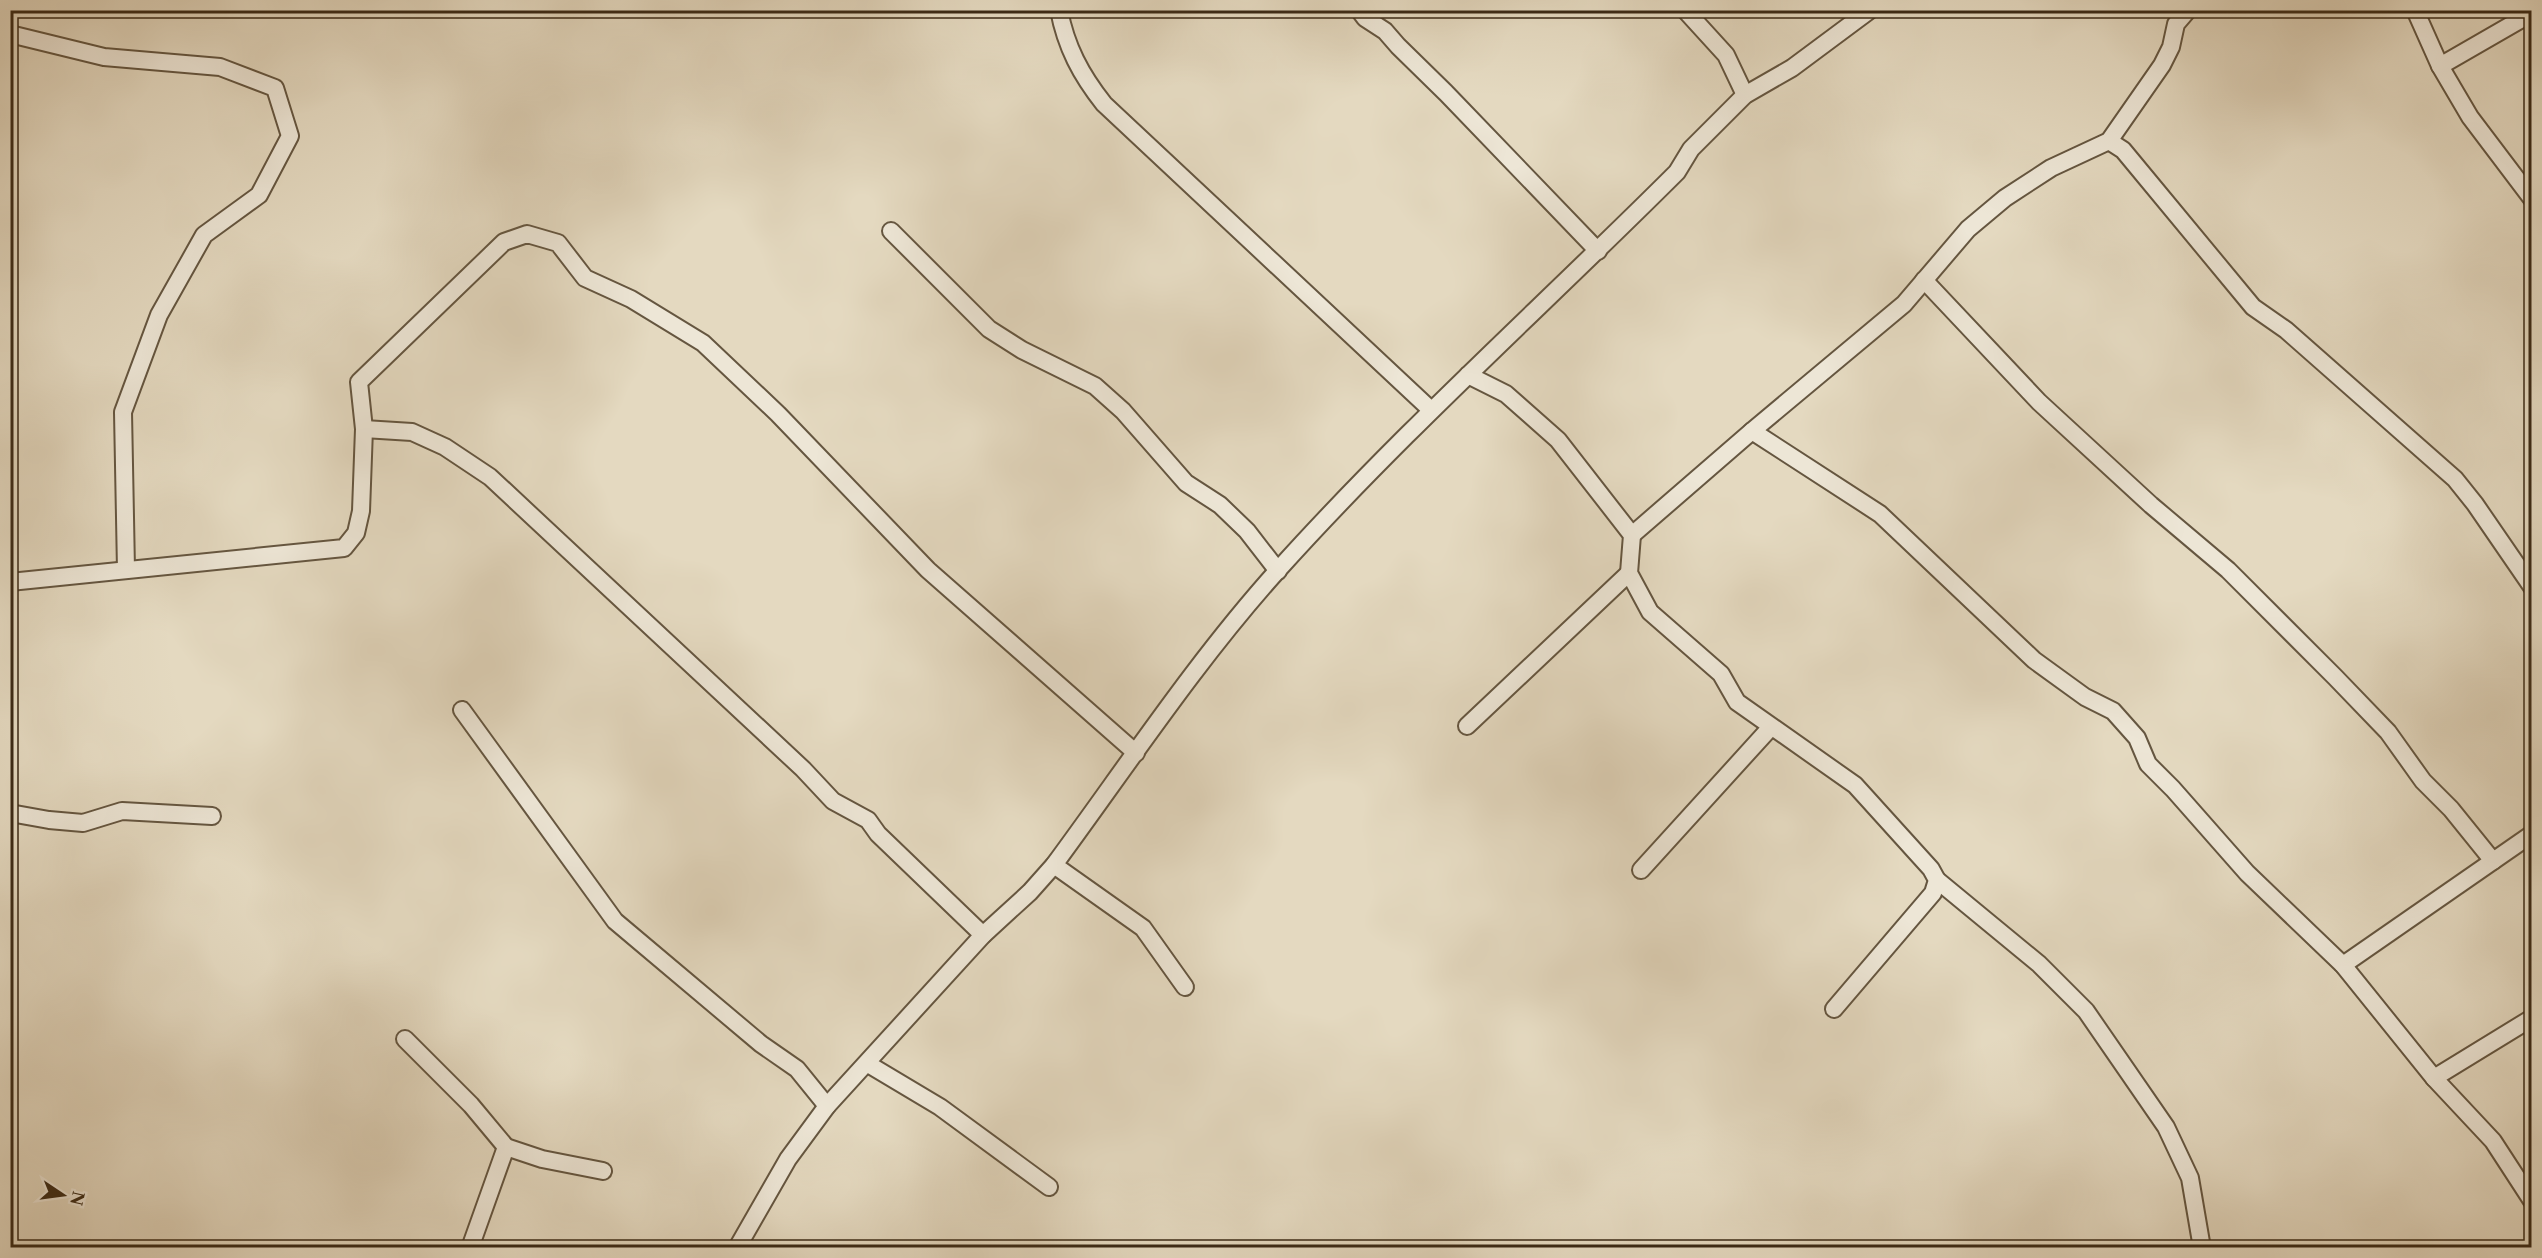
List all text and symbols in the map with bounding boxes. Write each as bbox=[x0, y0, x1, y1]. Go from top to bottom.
north arrow bbox=[33, 1165, 93, 1225]
text: N bbox=[66, 1189, 89, 1207]

